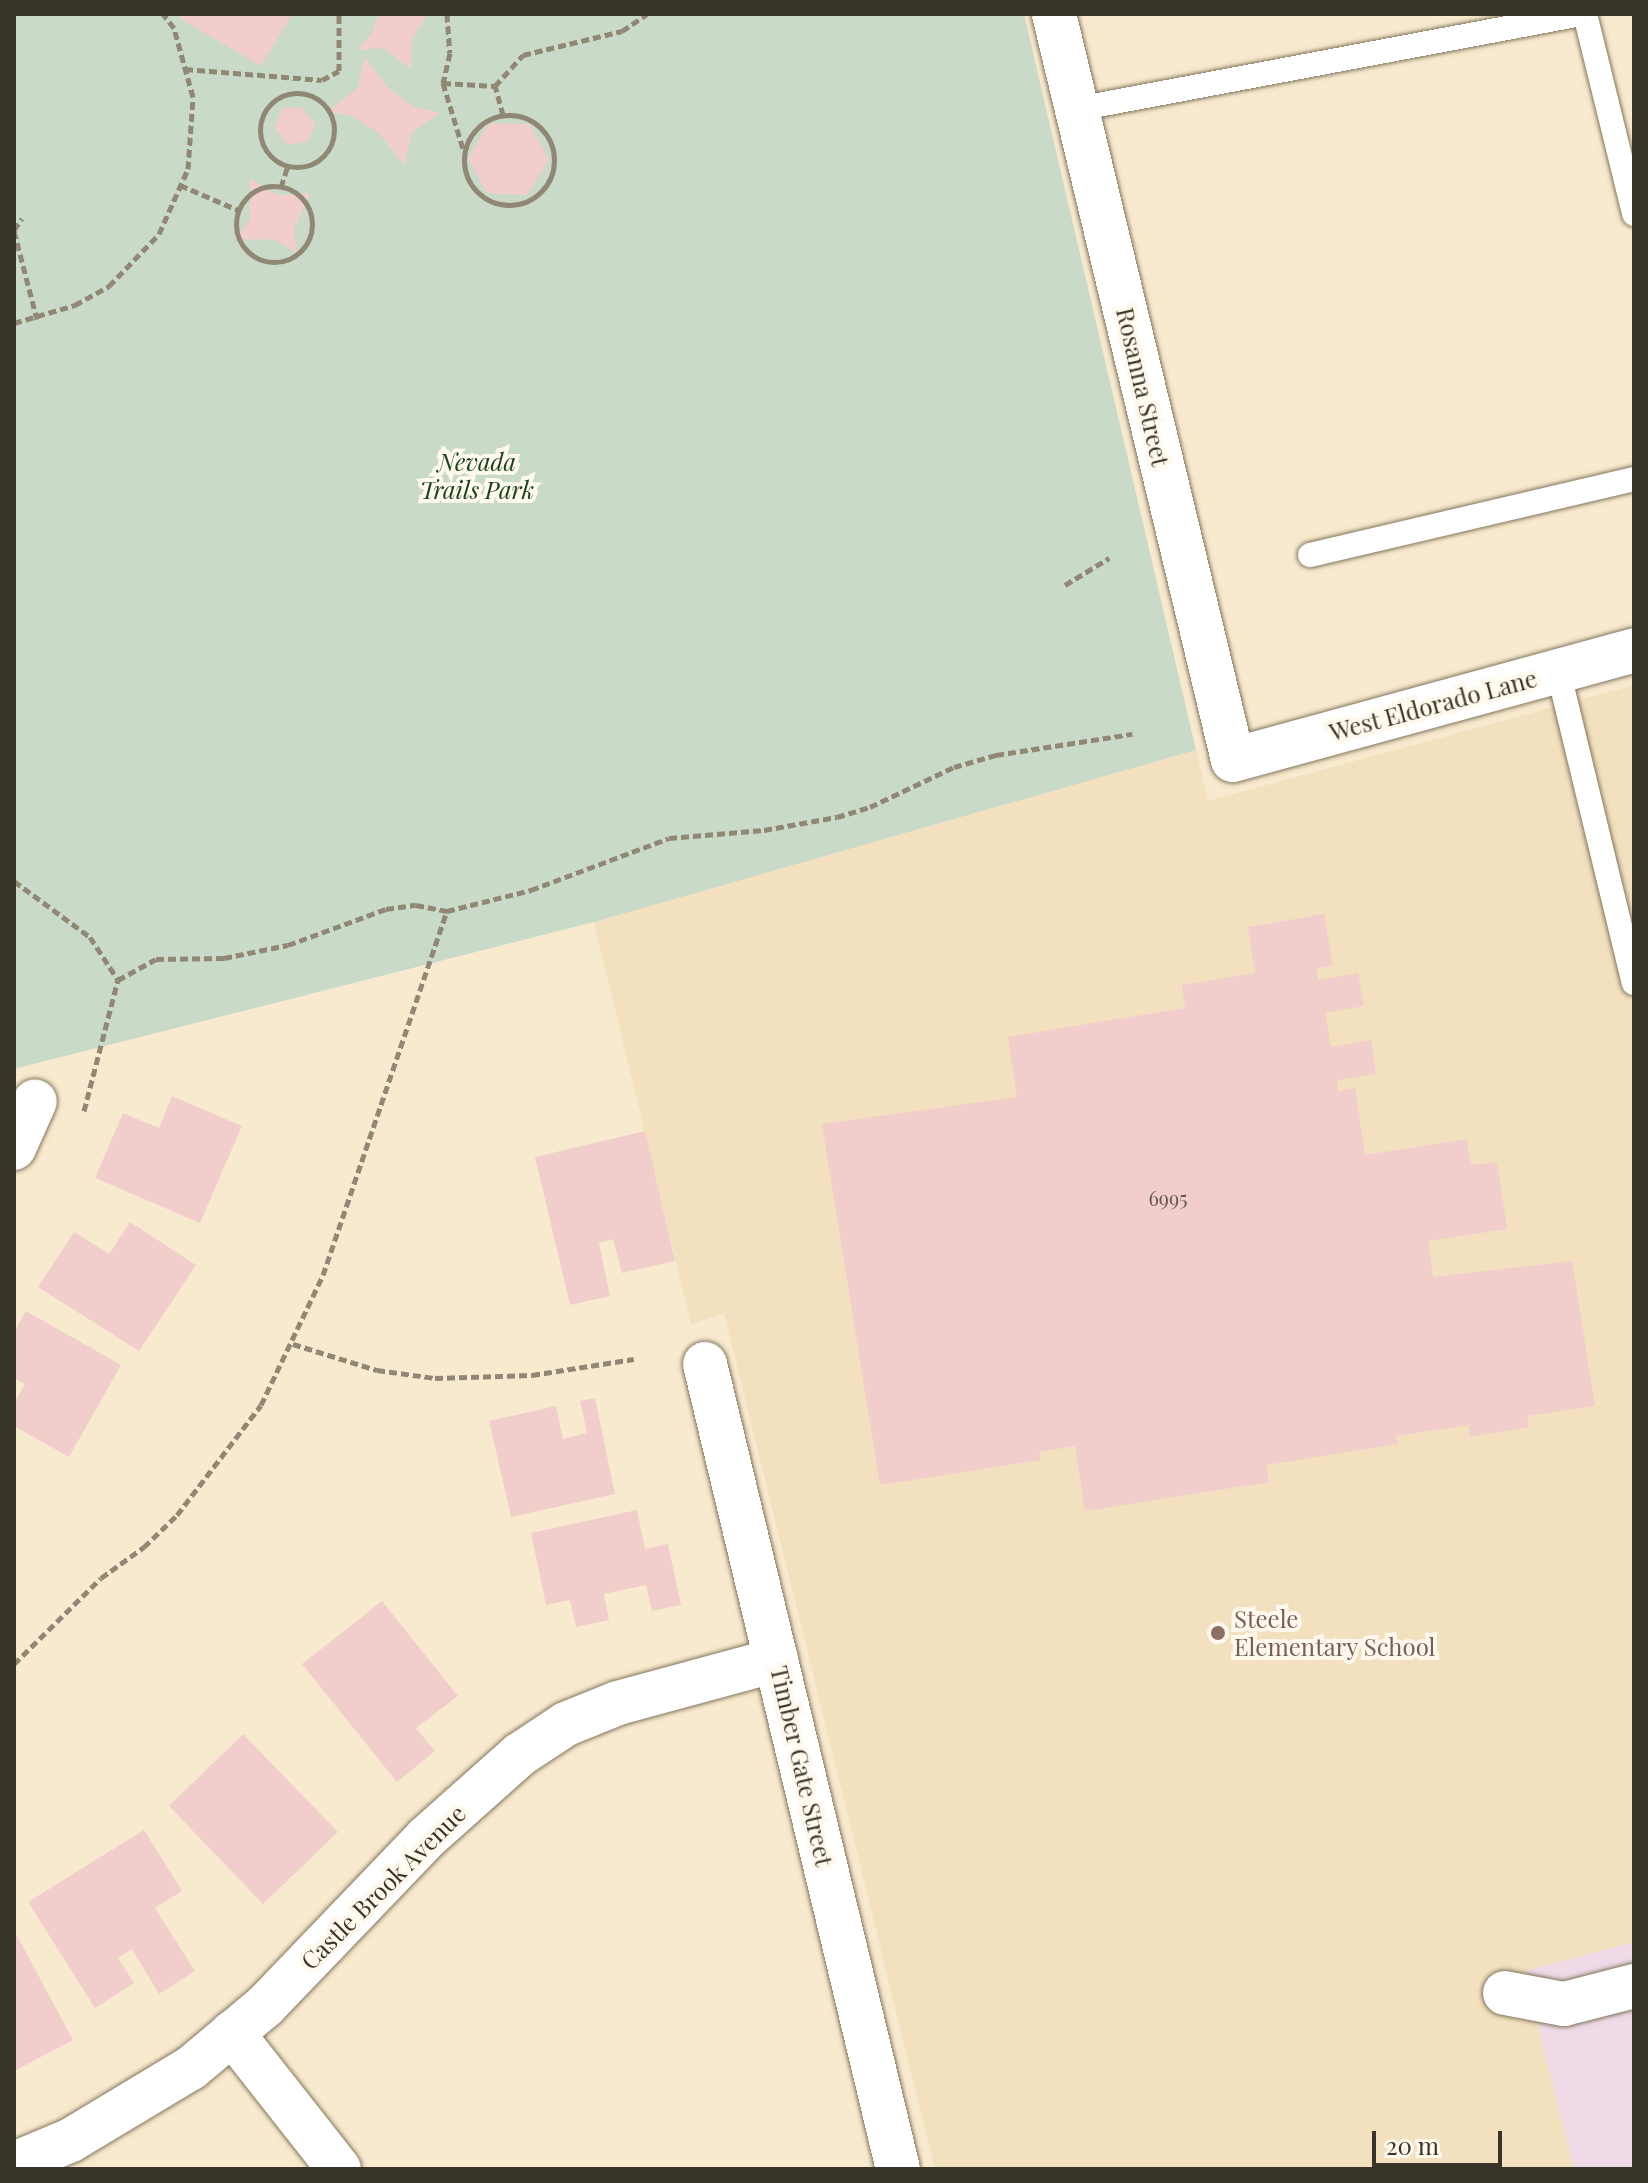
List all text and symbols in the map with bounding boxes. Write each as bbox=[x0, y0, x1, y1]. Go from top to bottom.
street label: Rosanna Street bbox=[1111, 305, 1175, 469]
park label: Nevada Trails Park bbox=[420, 448, 534, 504]
street label: West Eldorado Lane bbox=[1326, 663, 1540, 747]
house number: 6995 bbox=[1149, 1185, 1187, 1209]
place label: Steele Elementary School bbox=[1234, 1605, 1436, 1661]
marker: Steele Elementary School bbox=[1209, 1624, 1227, 1642]
street label: Timber Gate Street bbox=[765, 1663, 839, 1869]
street label: Castle Brook Avenue bbox=[294, 1798, 472, 1976]
scale bar bbox=[1376, 2115, 1506, 2165]
text: 20 m bbox=[1386, 2129, 1439, 2161]

